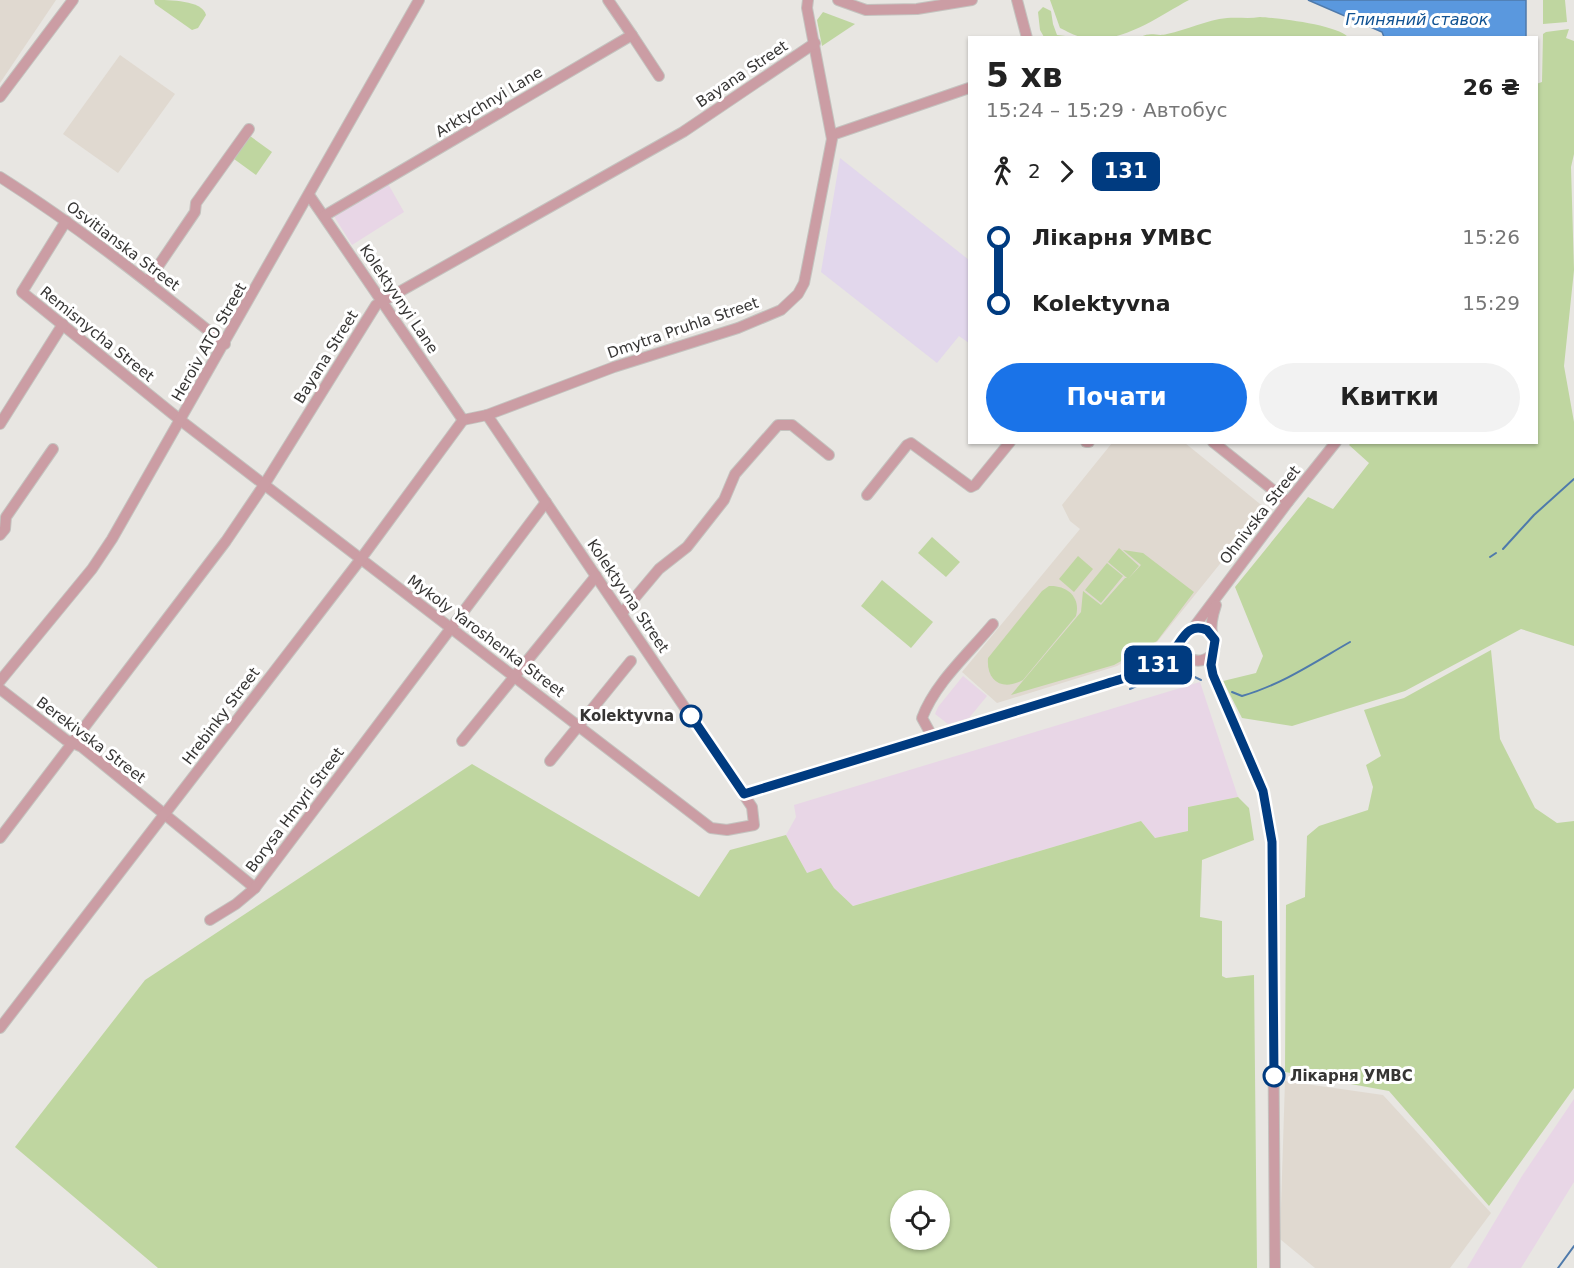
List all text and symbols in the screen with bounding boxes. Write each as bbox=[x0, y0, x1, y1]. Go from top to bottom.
water label: Глиняний ставок bbox=[1346, 10, 1489, 29]
street label: Bayana Street bbox=[693, 37, 791, 111]
text: 5 хв bbox=[986, 56, 1063, 95]
street label: Arktychnyi Lane bbox=[432, 63, 546, 141]
text: 26 ₴ bbox=[1463, 75, 1520, 100]
text: 15:24 – 15:29 · Автобус bbox=[986, 98, 1228, 122]
icon: walk bbox=[986, 155, 1019, 188]
icon: forward bbox=[1050, 155, 1083, 188]
text: 2 bbox=[1028, 159, 1041, 183]
text: 131 bbox=[1104, 159, 1148, 183]
street label: Osvitianska Street bbox=[63, 198, 183, 295]
text: Лікарня УМВС bbox=[1032, 225, 1212, 250]
text: 15:26 bbox=[1462, 225, 1520, 249]
street label: Kolektyvnyi Lane bbox=[356, 241, 442, 357]
street label: Heroiv ATO Street bbox=[168, 279, 250, 404]
street label: Remisnycha Street bbox=[36, 283, 158, 386]
text: Kolektyvna bbox=[1032, 291, 1171, 316]
text: 15:29 bbox=[1462, 291, 1520, 315]
street label: Dmytra Pruhla Street bbox=[605, 294, 761, 362]
street label: Bayana Street bbox=[290, 307, 362, 407]
button: Почати bbox=[986, 363, 1247, 432]
button: Квитки bbox=[1259, 363, 1520, 432]
street label: Ohnivska Street bbox=[1216, 462, 1304, 568]
street label: Kolektyvna Street bbox=[583, 536, 673, 656]
street label: Mykoly Yaroshenka Street bbox=[404, 571, 568, 701]
line badge: 131 bbox=[1124, 646, 1192, 684]
text: 131 bbox=[1136, 653, 1180, 677]
street label: Hrebinky Street bbox=[179, 664, 263, 768]
street label: Berekivska Street bbox=[33, 693, 149, 787]
marker: Kolektyvna bbox=[680, 705, 702, 727]
place label: Kolektyvna bbox=[580, 707, 674, 725]
street label: Borysa Hmyri Street bbox=[242, 744, 348, 876]
marker: Лікарня УМВС bbox=[1263, 1065, 1285, 1087]
place label: Лікарня УМВС bbox=[1290, 1067, 1413, 1085]
map controls bbox=[890, 1190, 950, 1250]
button: locate bbox=[890, 1190, 950, 1250]

